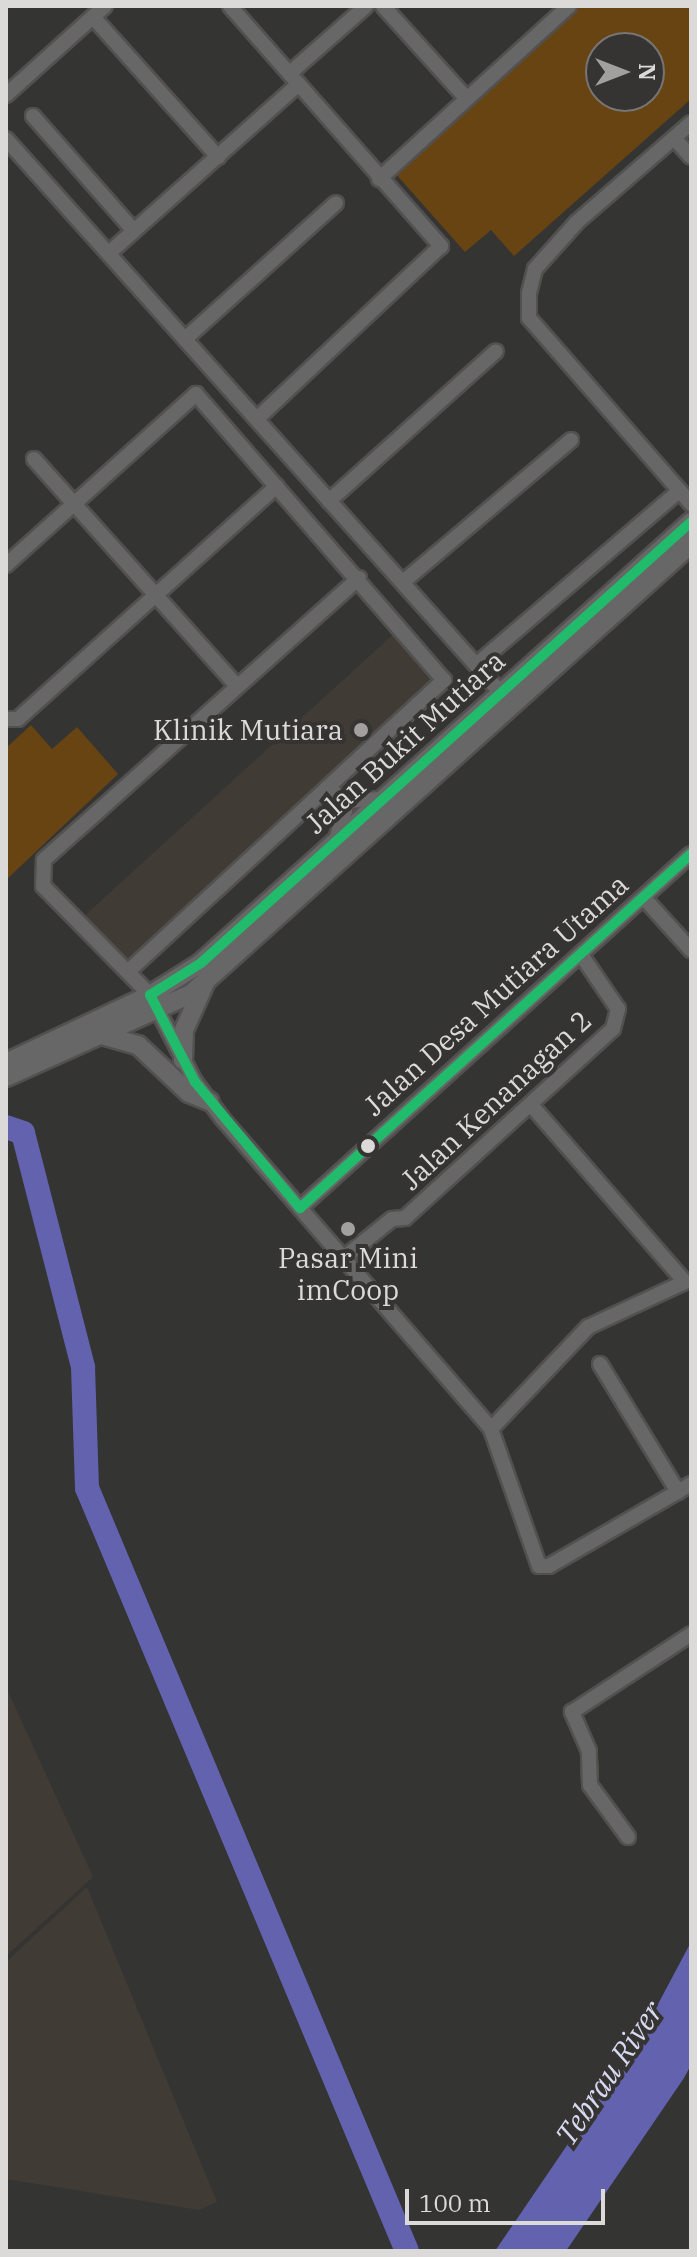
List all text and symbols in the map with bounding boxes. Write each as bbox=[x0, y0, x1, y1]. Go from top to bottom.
north arrow bbox=[585, 32, 665, 112]
text: N bbox=[633, 63, 662, 81]
street label: Jalan Bukit Mutiara bbox=[298, 644, 512, 840]
place label: Klinik Mutiara bbox=[153, 713, 343, 747]
marker: Klinik Mutiara bbox=[350, 719, 372, 741]
street label: Jalan Desa Mutiara Utama bbox=[357, 867, 635, 1123]
street label: Jalan Kenanagan 2 bbox=[394, 1003, 598, 1197]
unlabelled marker bbox=[360, 1138, 376, 1154]
marker: Pasar Mini imCoop bbox=[339, 1220, 357, 1238]
place label: Pasar Mini imCoop bbox=[278, 1241, 418, 1307]
water label: Tebrau River bbox=[548, 1994, 670, 2152]
scale bar bbox=[409, 2173, 609, 2223]
text: 100 m bbox=[419, 2187, 491, 2219]

